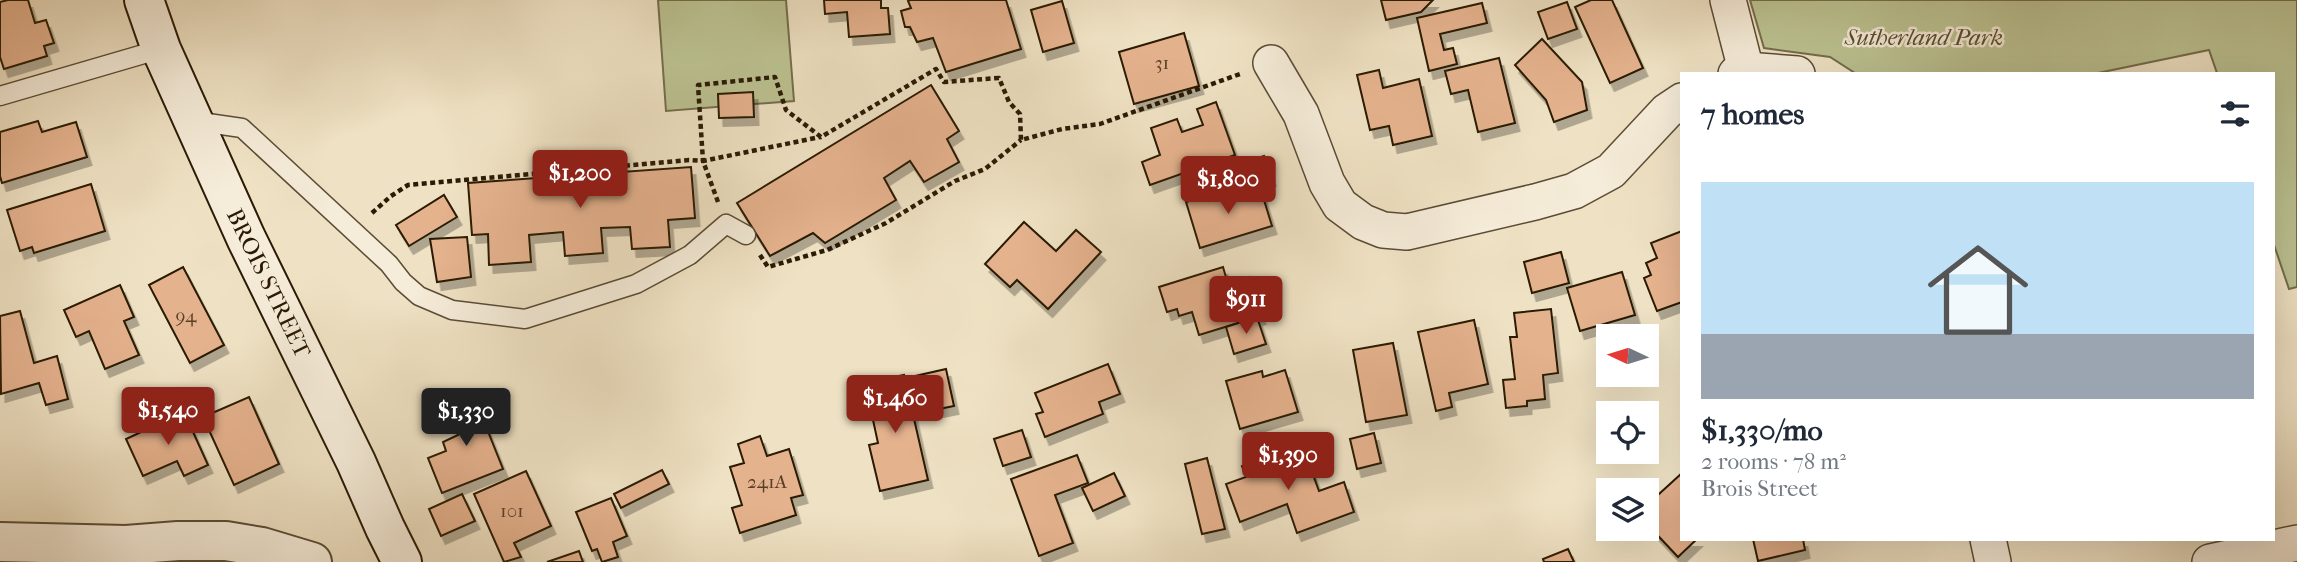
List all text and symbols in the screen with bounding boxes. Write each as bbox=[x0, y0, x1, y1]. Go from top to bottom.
park label: Sutherland Park bbox=[1844, 24, 2003, 51]
house number: 31 bbox=[1155, 52, 1169, 74]
icon: filters bbox=[2216, 95, 2254, 133]
text: 7 homes bbox=[1701, 97, 1804, 132]
pin: $1,200 bbox=[523, 150, 637, 210]
pin: $1,800 bbox=[1171, 156, 1285, 216]
text: $1,200 bbox=[549, 159, 611, 186]
text: $1,800 bbox=[1197, 165, 1259, 192]
street label: BROIS STREET bbox=[221, 204, 316, 362]
icon: home bbox=[1915, 227, 2041, 353]
pin: $911 bbox=[1205, 276, 1287, 336]
text: $911 bbox=[1225, 285, 1267, 312]
house number: 94 bbox=[175, 305, 197, 327]
north arrow bbox=[1596, 324, 1659, 387]
map controls bbox=[1596, 324, 1659, 541]
pin: $1,460 bbox=[838, 376, 952, 435]
text: $1,460 bbox=[863, 384, 927, 411]
pin: $1,540 bbox=[111, 388, 225, 447]
pin: $1,330 bbox=[409, 388, 523, 448]
text: $1,540 bbox=[138, 396, 198, 423]
text: $1,330 bbox=[437, 397, 495, 424]
button: locate bbox=[1596, 401, 1659, 464]
text: $1,330/mo bbox=[1701, 413, 1823, 448]
pin: $1,390 bbox=[1231, 433, 1345, 492]
text: $1,390 bbox=[1258, 441, 1318, 468]
text: 2 rooms · 78 m² bbox=[1701, 448, 1846, 475]
house number: 241A bbox=[747, 471, 788, 493]
text: Brois Street bbox=[1701, 475, 1818, 502]
button: layers bbox=[1596, 478, 1659, 541]
house number: 101 bbox=[500, 500, 524, 522]

